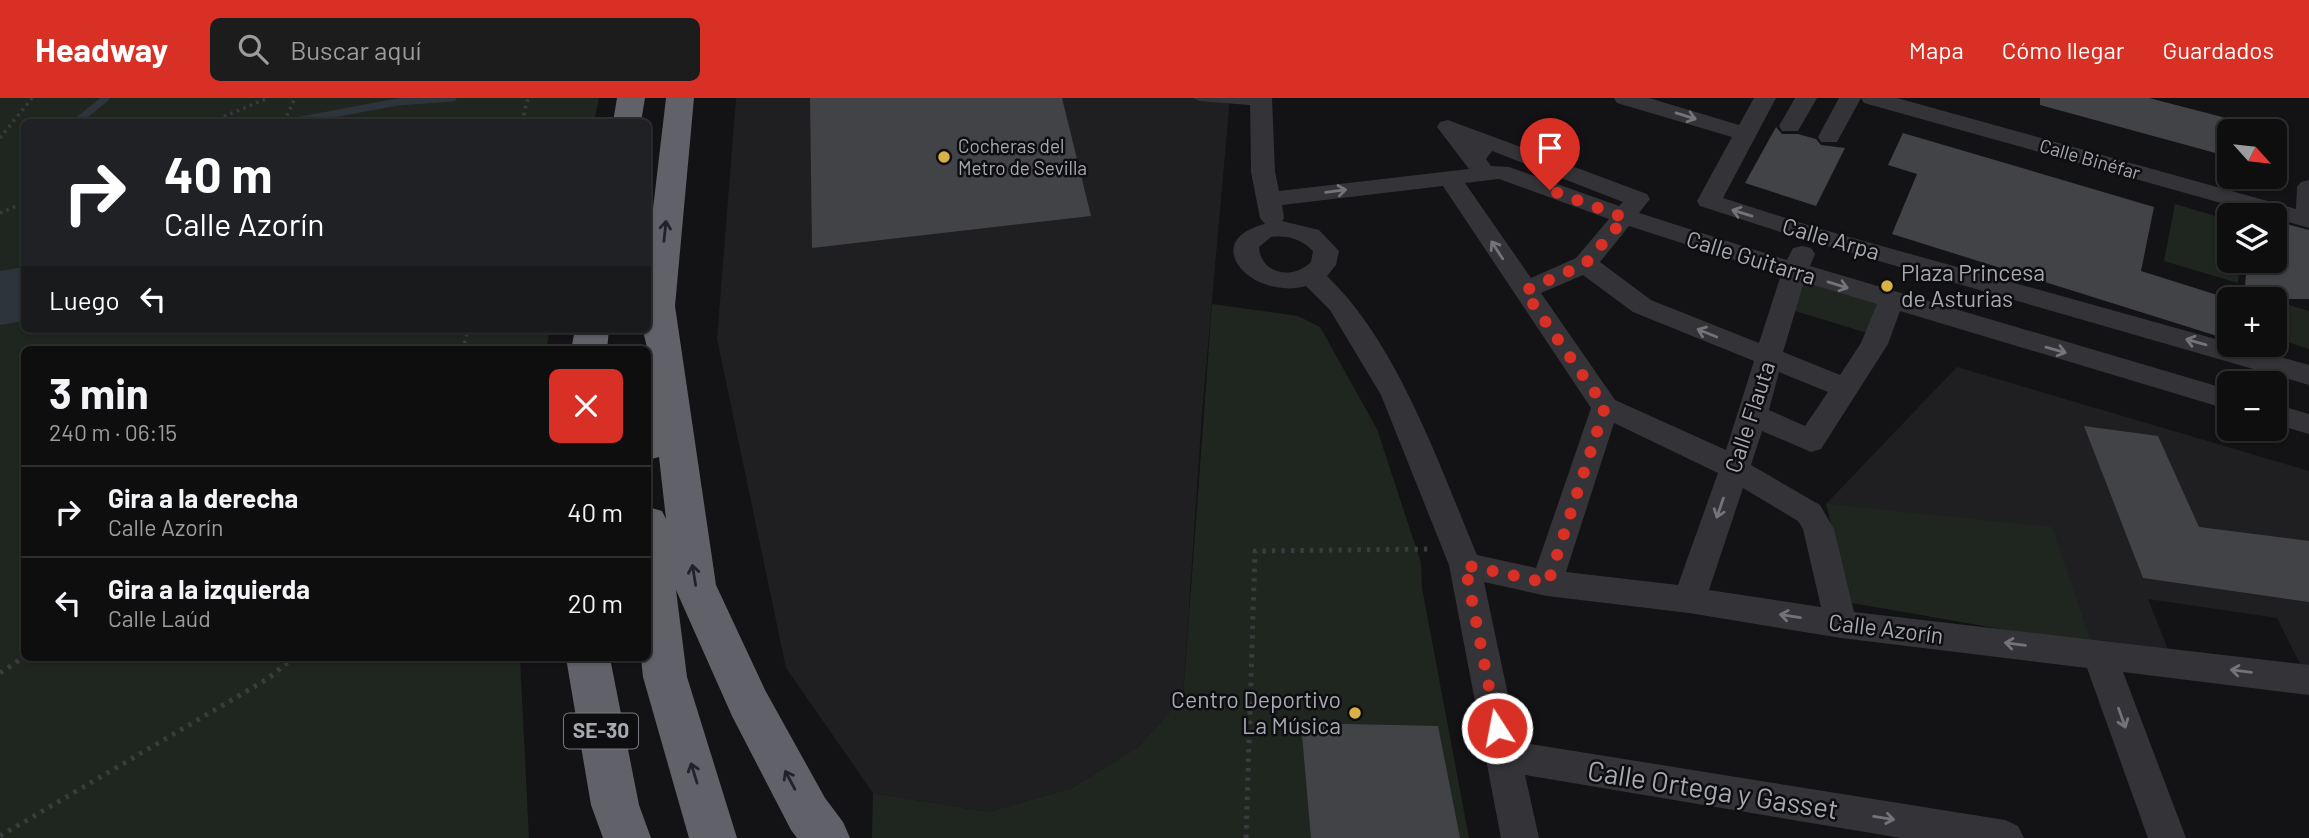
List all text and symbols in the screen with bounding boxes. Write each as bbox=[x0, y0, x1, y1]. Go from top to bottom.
search box bbox=[210, 18, 700, 81]
text: Headway bbox=[35, 29, 168, 69]
icon: search bbox=[234, 30, 272, 68]
text: Buscar aquí bbox=[290, 34, 421, 65]
text: Mapa bbox=[1909, 35, 1964, 64]
text: Cómo llegar bbox=[2002, 35, 2124, 64]
text: Guardados bbox=[2162, 35, 2274, 64]
one-way arrow bbox=[1675, 111, 1697, 124]
pin bbox=[1520, 118, 1580, 190]
north arrow bbox=[2217, 119, 2287, 189]
map controls bbox=[2217, 119, 2287, 441]
icon: arrive bbox=[1531, 129, 1569, 167]
street label: Calle Binéfar bbox=[2037, 133, 2143, 184]
place label: Cocheras del Metro de Sevilla bbox=[958, 134, 1087, 179]
text: 40 m bbox=[164, 144, 272, 203]
icon: right bbox=[49, 147, 140, 238]
marker: Cocheras del Metro de Sevilla bbox=[936, 149, 952, 165]
one-way arrow bbox=[1324, 184, 1347, 197]
button: layers bbox=[2217, 203, 2287, 273]
text: Calle Azorín bbox=[164, 204, 325, 242]
one-way arrow bbox=[1731, 206, 1753, 219]
street label: Calle Arpa bbox=[1779, 211, 1883, 265]
one-way arrow bbox=[659, 221, 672, 243]
street label: Calle Guitarra bbox=[1683, 224, 1819, 290]
one-way arrow bbox=[1490, 241, 1504, 260]
place label: Plaza Princesa de Asturias bbox=[1901, 258, 2045, 312]
marker: Plaza Princesa de Asturias bbox=[1879, 278, 1895, 294]
one-way arrow bbox=[1827, 279, 1849, 292]
icon: left bbox=[134, 280, 172, 318]
text: Luego bbox=[49, 284, 120, 315]
button: + bbox=[2217, 287, 2287, 357]
one-way arrow bbox=[1696, 325, 1718, 338]
one-way arrow bbox=[2186, 335, 2208, 348]
one-way arrow bbox=[2045, 344, 2067, 357]
street label: Calle Flauta bbox=[1718, 357, 1780, 476]
text: 3 min bbox=[49, 367, 149, 417]
button: close bbox=[549, 369, 623, 443]
button: − bbox=[2217, 371, 2287, 441]
text: 240 m · 06:15 bbox=[49, 418, 177, 446]
text: Gira a la derecha bbox=[108, 482, 298, 513]
icon: right bbox=[49, 493, 87, 531]
text: 40 m bbox=[567, 496, 623, 527]
one-way arrow bbox=[1713, 497, 1725, 519]
text: Calle Azorín bbox=[108, 513, 223, 541]
one-way arrow bbox=[687, 564, 700, 587]
text: Gira a la izquierda bbox=[108, 573, 310, 604]
icon: left bbox=[49, 584, 87, 622]
text: 20 m bbox=[568, 587, 623, 618]
text: Calle Laúd bbox=[108, 604, 211, 632]
street label: Calle Azorín bbox=[1827, 607, 1945, 649]
one-way arrow bbox=[1779, 609, 1802, 622]
one-way arrow bbox=[2005, 637, 2027, 650]
one-way arrow bbox=[2230, 665, 2253, 678]
place label: Centro Deportivo La Música bbox=[1171, 685, 1341, 739]
position arrow bbox=[1460, 691, 1534, 765]
marker: Centro Deportivo La Música bbox=[1347, 705, 1363, 721]
one-way arrow bbox=[2117, 706, 2130, 728]
road number: SE-30 bbox=[564, 714, 638, 748]
street label: Calle Ortega y Gasset bbox=[1585, 752, 1841, 826]
one-way arrow bbox=[686, 762, 699, 784]
one-way arrow bbox=[782, 771, 796, 791]
one-way arrow bbox=[1872, 812, 1895, 825]

